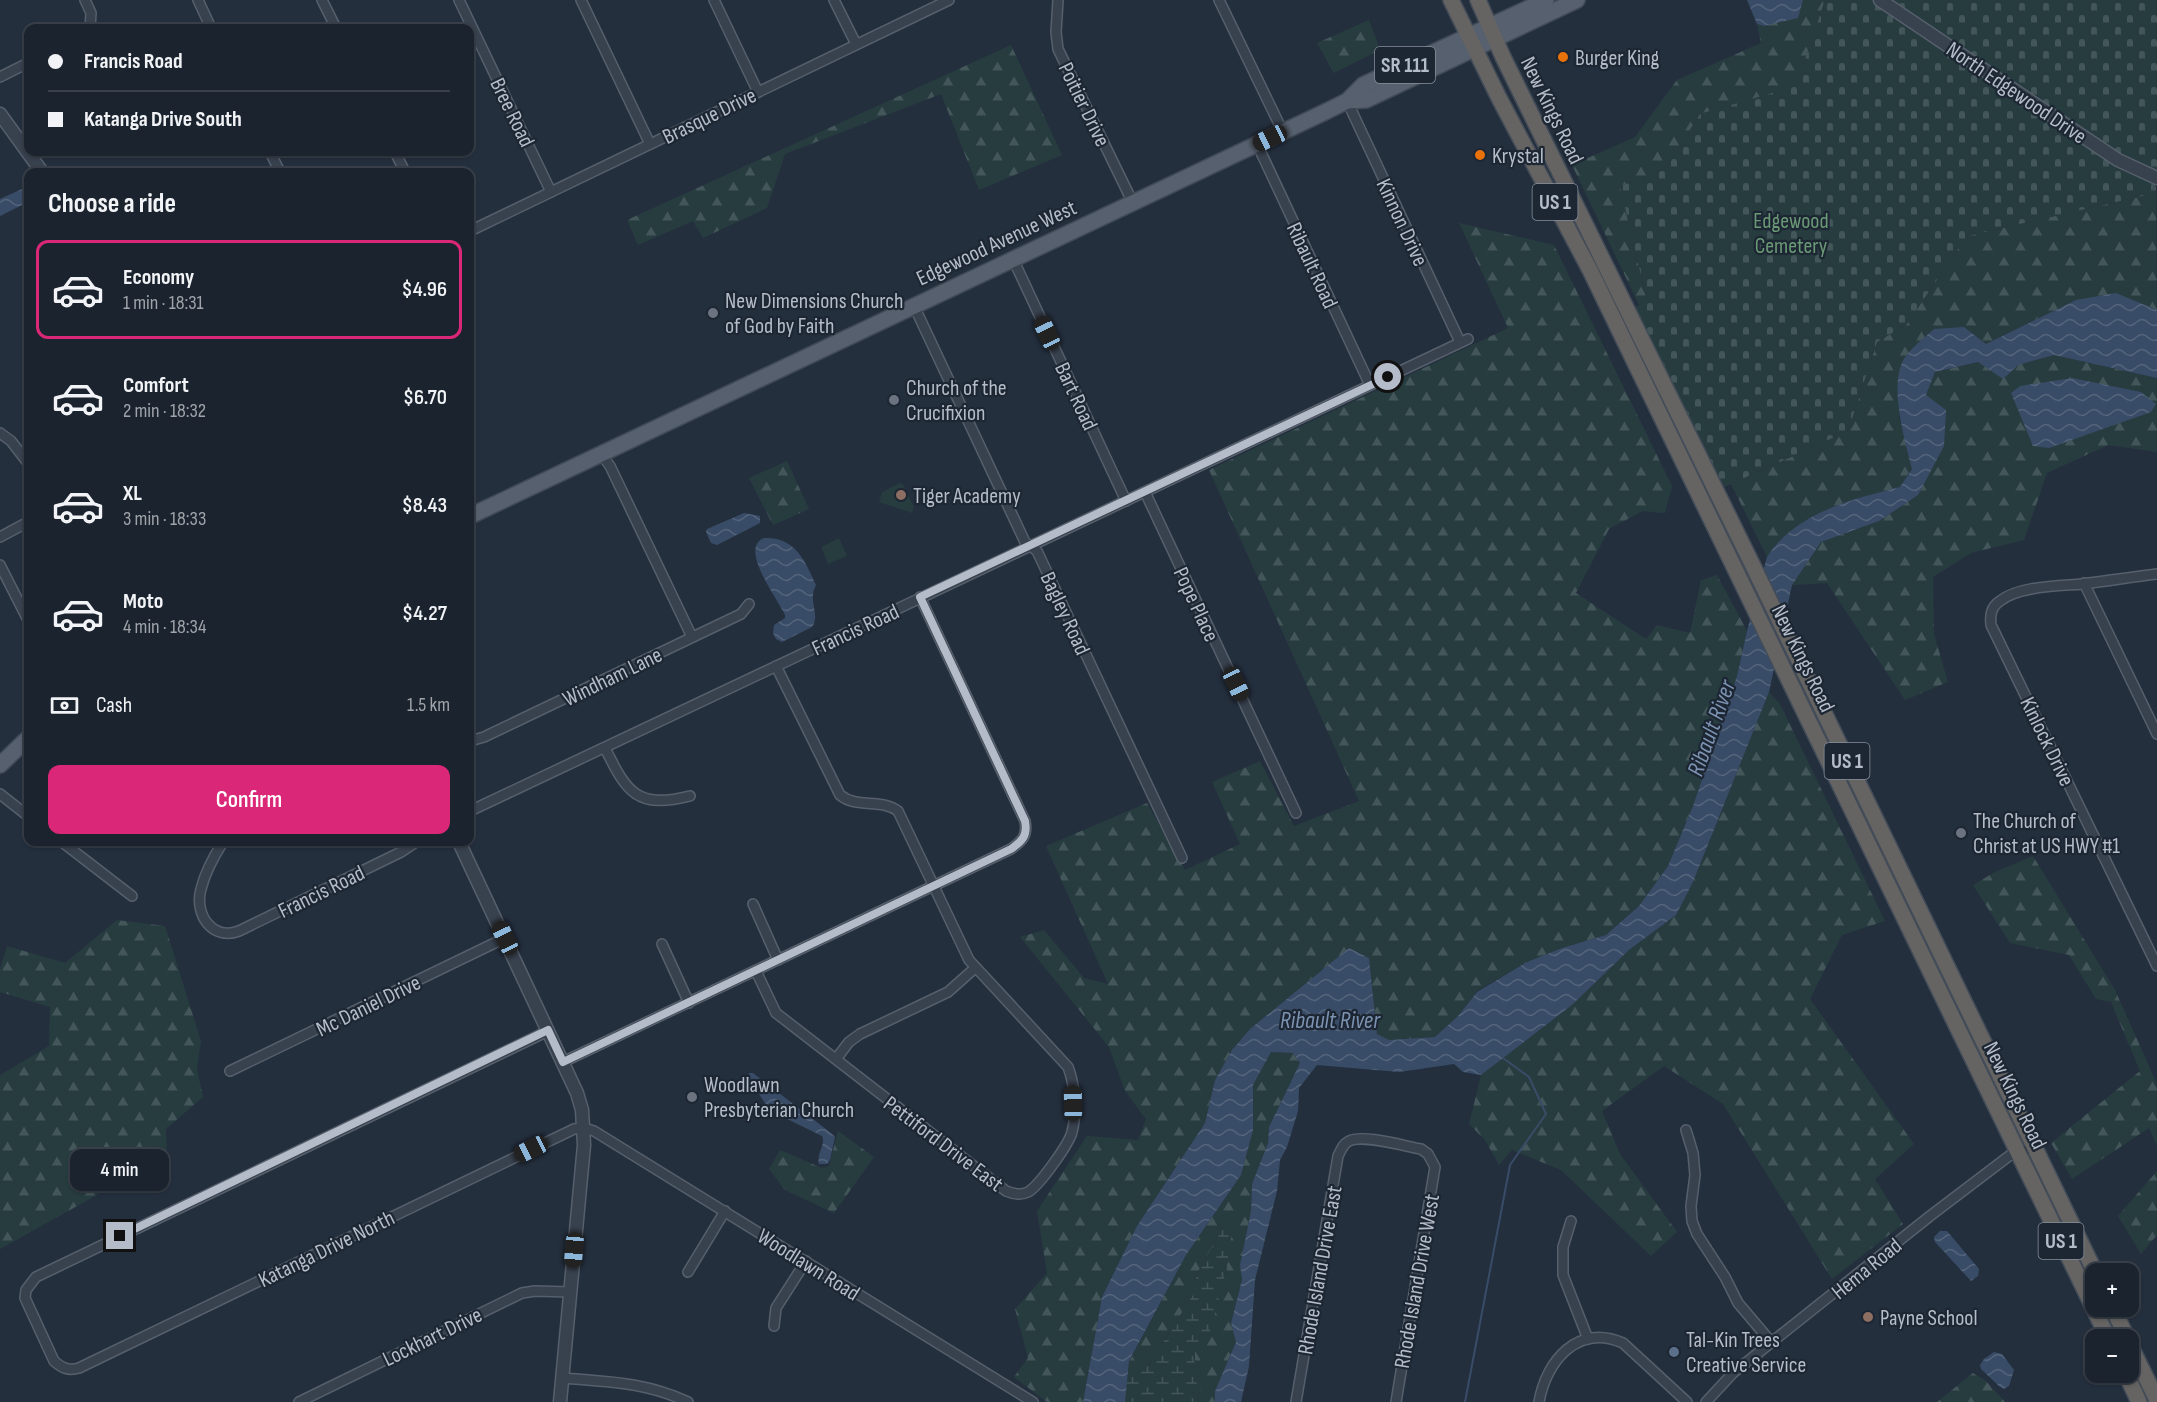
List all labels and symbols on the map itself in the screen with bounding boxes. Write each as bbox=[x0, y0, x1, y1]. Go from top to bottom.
street label: North Edgewood Drive bbox=[1941, 36, 2092, 150]
place label: Burger King bbox=[1575, 45, 1660, 72]
road number: SR 111 bbox=[1375, 47, 1435, 83]
marker: Burger King bbox=[1556, 50, 1570, 64]
street label: New Kings Road bbox=[1514, 53, 1589, 169]
street label: Poitier Drive bbox=[1052, 58, 1116, 151]
street label: Bree Road bbox=[483, 74, 540, 152]
street label: Brasque Drive bbox=[658, 82, 761, 151]
car bbox=[1250, 122, 1290, 154]
place label: Krystal bbox=[1492, 143, 1544, 170]
marker: Krystal bbox=[1473, 148, 1487, 162]
street label: Kinnon Drive bbox=[1370, 175, 1434, 271]
road number: US 1 bbox=[1532, 184, 1578, 220]
street label: Edgewood Avenue West bbox=[912, 194, 1081, 292]
park label: Edgewood Cemetery bbox=[1753, 208, 1829, 260]
street label: Ribault Road bbox=[1280, 218, 1343, 313]
place label: New Dimensions Church of God by Faith bbox=[725, 288, 904, 340]
marker: New Dimensions Church of God by Faith bbox=[706, 306, 720, 320]
car bbox=[1031, 313, 1063, 353]
street label: Bart Road bbox=[1048, 358, 1103, 435]
route start bbox=[1374, 363, 1401, 390]
place label: Church of the Crucifixion bbox=[906, 375, 1007, 427]
marker: Church of the Crucifixion bbox=[887, 393, 901, 407]
place label: Tiger Academy bbox=[913, 483, 1021, 510]
marker: Tiger Academy bbox=[894, 488, 908, 502]
street label: Pope Place bbox=[1167, 563, 1225, 646]
street label: Bagley Road bbox=[1034, 568, 1096, 659]
street label: Francis Road bbox=[808, 598, 904, 662]
street label: New Kings Road bbox=[1765, 601, 1840, 717]
street label: Windham Lane bbox=[558, 642, 667, 713]
car bbox=[1220, 664, 1252, 704]
water label: Ribault River bbox=[1681, 675, 1743, 780]
street label: Kinlock Drive bbox=[2014, 693, 2080, 791]
road number: US 1 bbox=[1824, 743, 1870, 779]
place label: The Church of Christ at US HWY #1 bbox=[1973, 808, 2120, 860]
marker: The Church of Christ at US HWY #1 bbox=[1954, 826, 1968, 840]
street label: Francis Road bbox=[274, 860, 369, 925]
car bbox=[489, 918, 521, 958]
street label: Mc Daniel Drive bbox=[312, 969, 425, 1043]
water label: Ribault River bbox=[1280, 1006, 1381, 1035]
street label: New Kings Road bbox=[1977, 1038, 2052, 1154]
place label: Woodlawn Presbyterian Church bbox=[704, 1072, 854, 1124]
car bbox=[1064, 1085, 1082, 1121]
marker: Woodlawn Presbyterian Church bbox=[685, 1090, 699, 1104]
street label: Pettiford Drive East bbox=[878, 1090, 1009, 1198]
car bbox=[511, 1133, 551, 1165]
callout: 4 min bbox=[70, 1149, 170, 1191]
street label: Rhode Island Drive East bbox=[1292, 1183, 1349, 1357]
street label: Rhode Island Drive West bbox=[1389, 1192, 1446, 1371]
street label: Katanga Drive North bbox=[254, 1205, 399, 1294]
route end bbox=[106, 1222, 133, 1249]
street label: Woodlawn Road bbox=[752, 1223, 864, 1307]
road number: US 1 bbox=[2038, 1223, 2084, 1259]
car bbox=[563, 1231, 585, 1269]
street label: Hema Road bbox=[1826, 1233, 1908, 1306]
street label: Lockhart Drive bbox=[379, 1302, 487, 1373]
place label: Payne School bbox=[1880, 1305, 1978, 1332]
marker: Payne School bbox=[1861, 1310, 1875, 1324]
place label: Tal-Kin Trees Creative Service bbox=[1686, 1327, 1806, 1379]
marker: Tal-Kin Trees Creative Service bbox=[1667, 1345, 1681, 1359]

